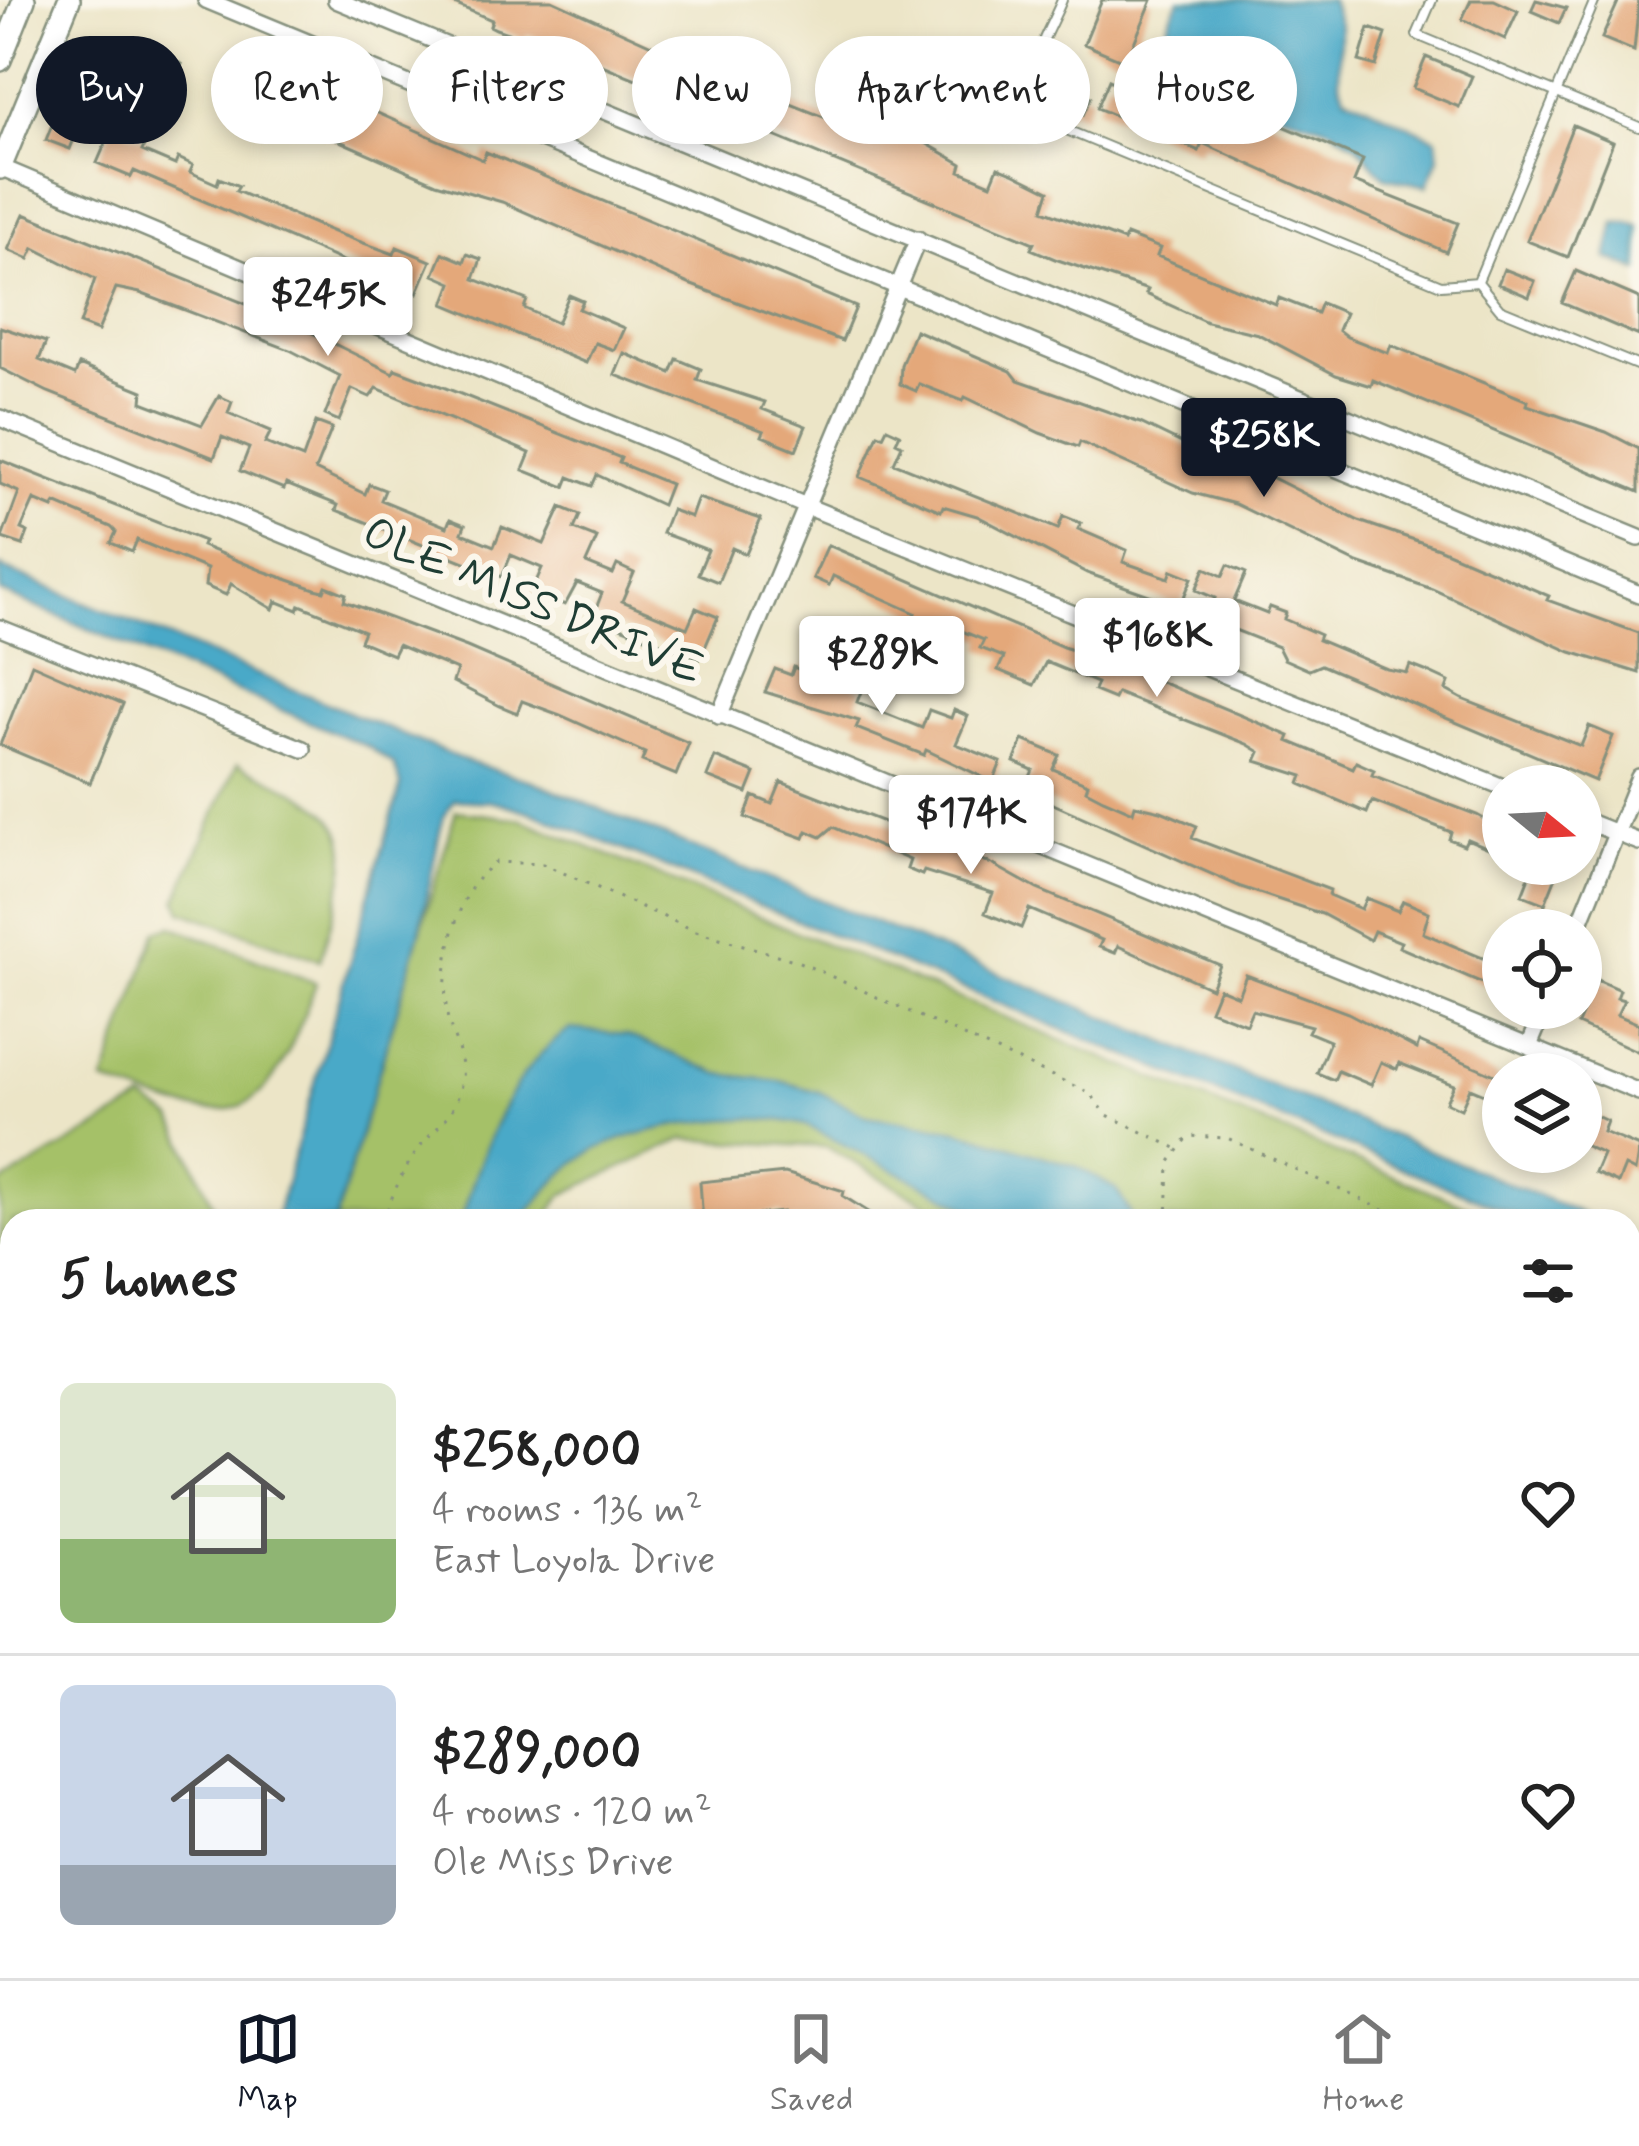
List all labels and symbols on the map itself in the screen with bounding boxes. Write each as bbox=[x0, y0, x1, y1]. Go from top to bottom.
pin: $245K bbox=[244, 257, 412, 359]
pin: $258K bbox=[1180, 398, 1348, 500]
street label: OLE MISS DRIVE bbox=[354, 504, 712, 700]
pin: $168K bbox=[1073, 598, 1241, 700]
pin: $289K bbox=[798, 616, 966, 718]
north arrow bbox=[1482, 765, 1602, 885]
pin: $174K bbox=[887, 775, 1055, 877]

